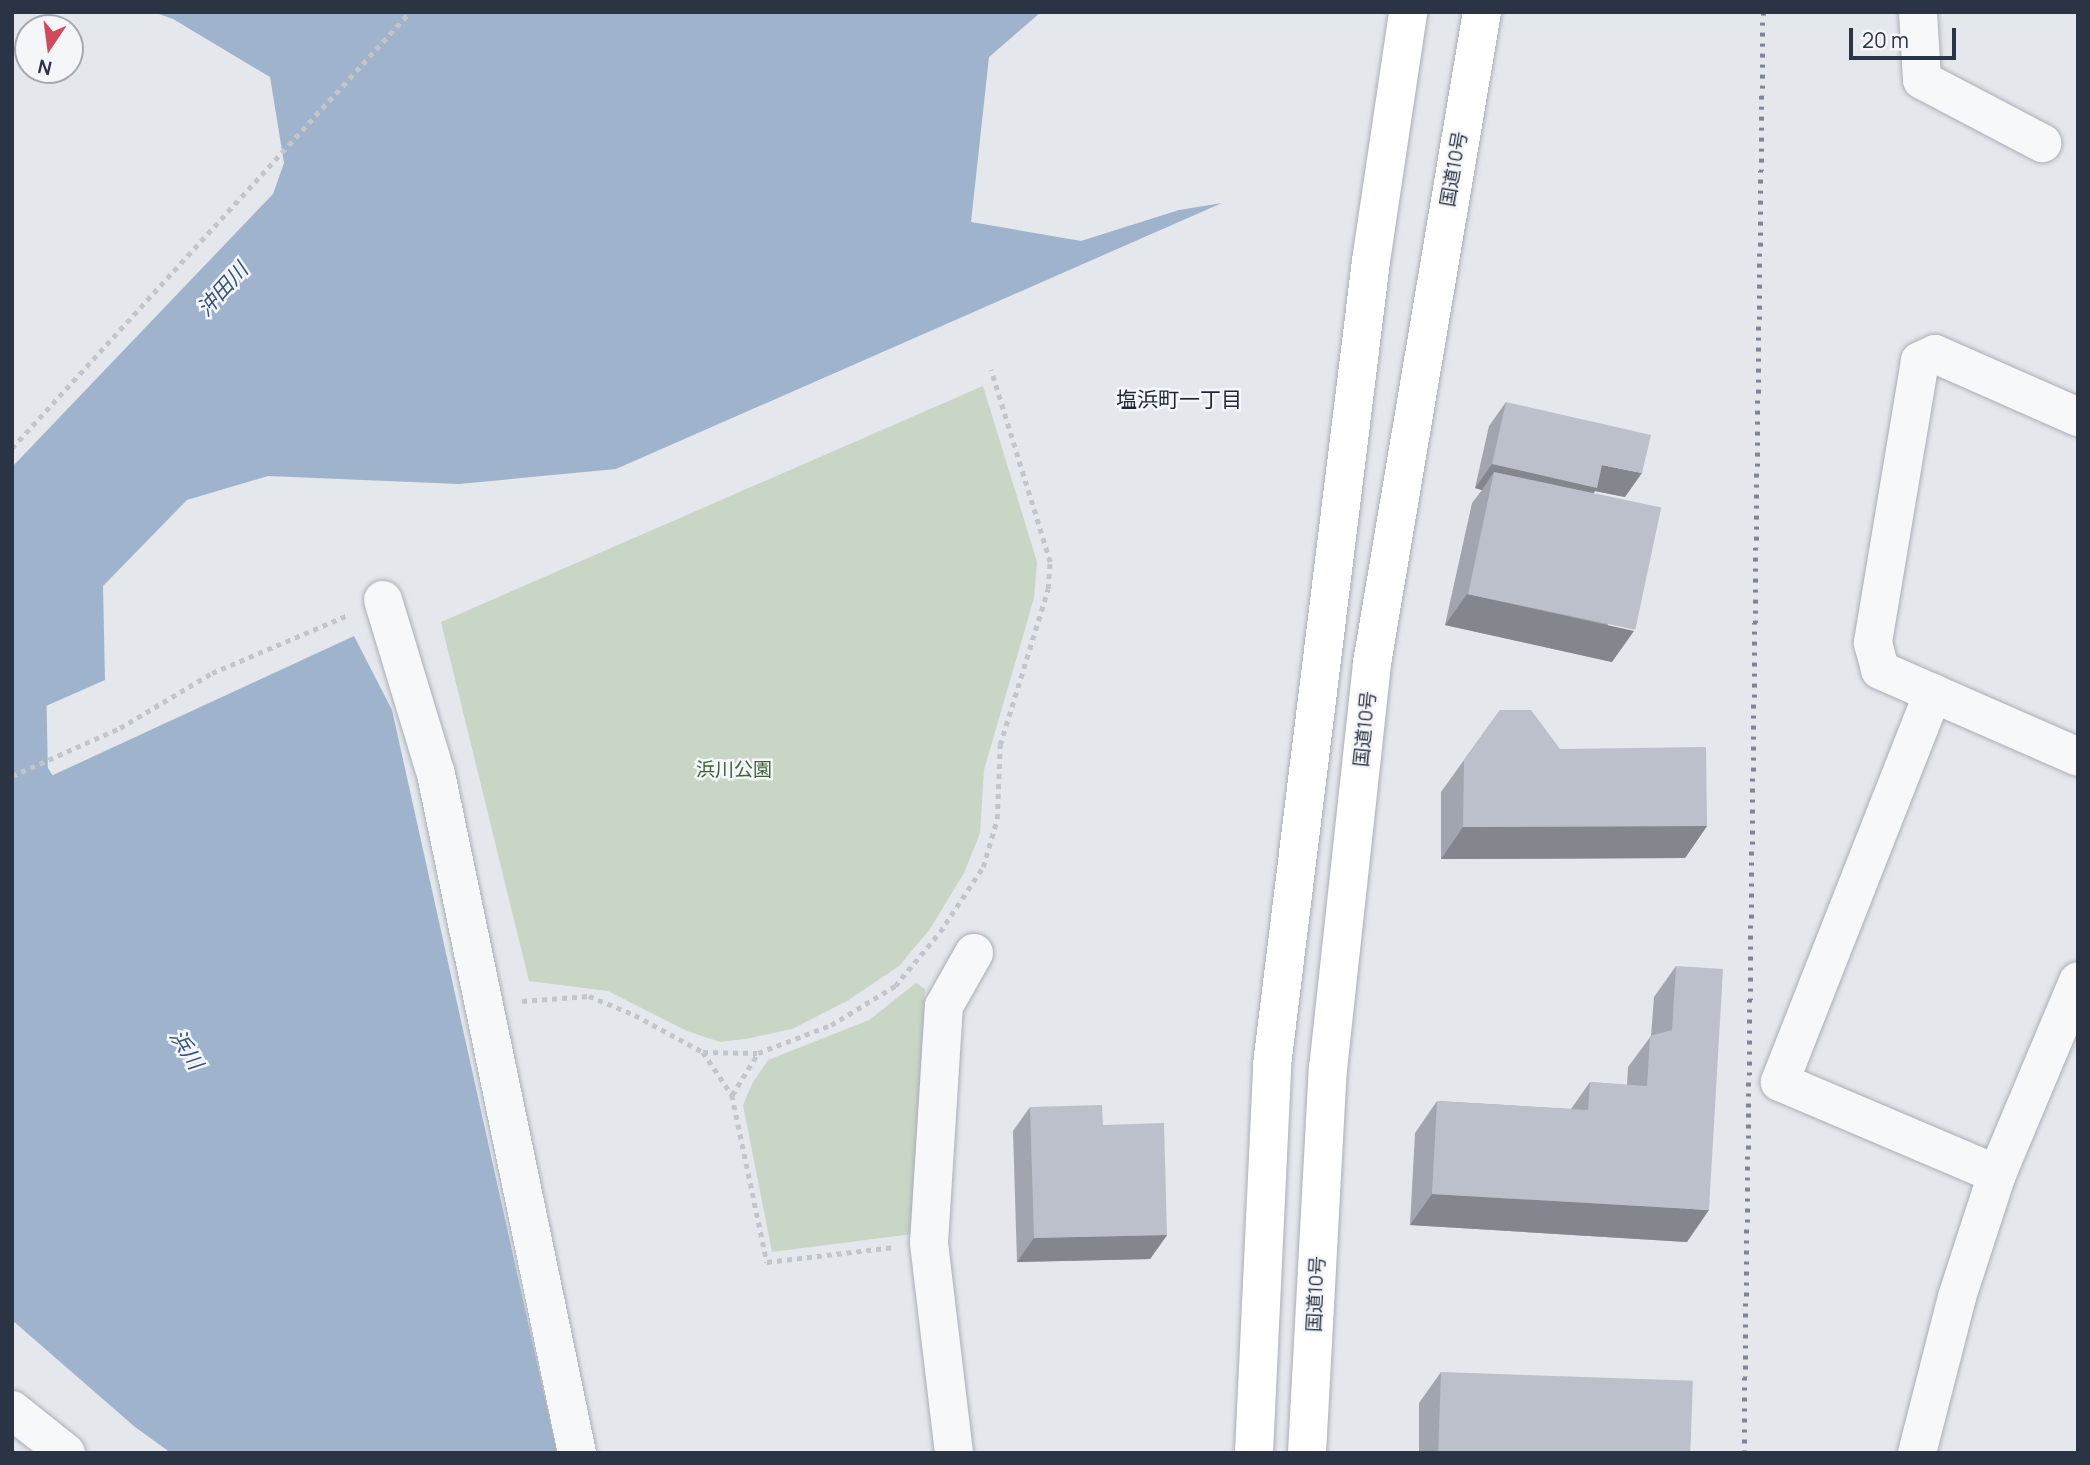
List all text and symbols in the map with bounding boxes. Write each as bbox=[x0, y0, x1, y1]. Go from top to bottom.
north arrow bbox=[14, 14, 84, 84]
scale bar bbox=[1852, 14, 1959, 58]
text: 20 m bbox=[1862, 26, 1909, 54]
text: N bbox=[35, 53, 54, 82]
street label: 国道10号 bbox=[1436, 130, 1472, 208]
water label: 沖田川 bbox=[192, 257, 252, 321]
district label: 塩浜町一丁目 bbox=[1116, 386, 1242, 412]
street label: 国道10号 bbox=[1350, 690, 1380, 768]
park label: 浜川公園 bbox=[696, 759, 772, 781]
water label: 浜川 bbox=[165, 1025, 209, 1073]
street label: 国道10号 bbox=[1303, 1255, 1329, 1333]

